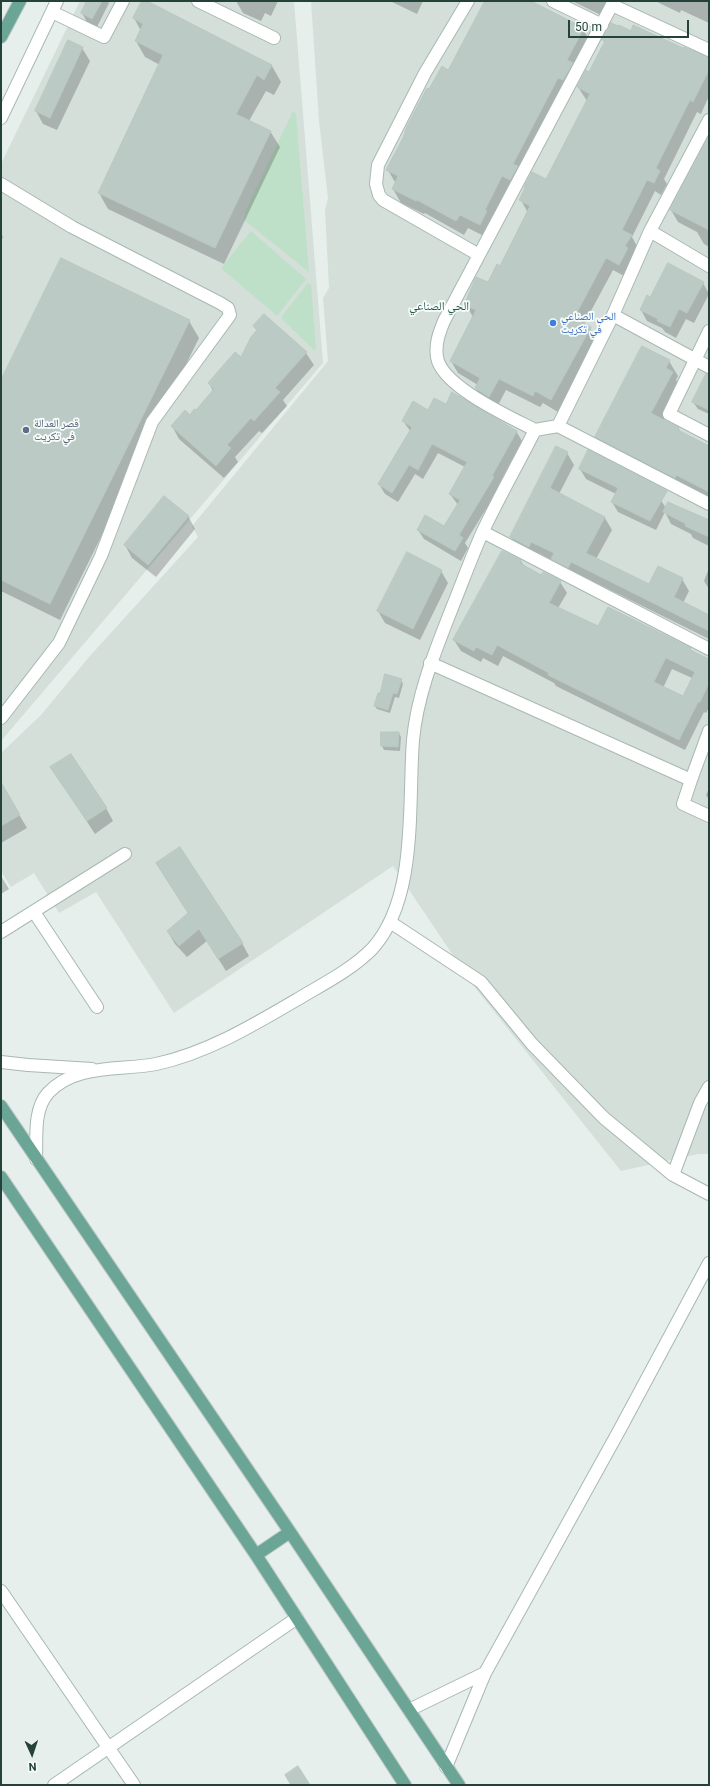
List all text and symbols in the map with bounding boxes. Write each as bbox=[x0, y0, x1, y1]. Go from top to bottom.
scale bar bbox=[570, 12, 691, 38]
text: 50 m bbox=[575, 20, 602, 34]
district label: الحي الصناعي bbox=[409, 300, 469, 314]
place label: الحي الصناعي في تكريت bbox=[561, 310, 616, 336]
marker: الحي الصناعي في تكريت bbox=[548, 318, 558, 328]
place label: قصر العدالة في تكريت bbox=[34, 417, 79, 443]
marker: قصر العدالة في تكريت bbox=[21, 425, 31, 435]
north arrow bbox=[12, 1734, 52, 1774]
text: N bbox=[28, 1760, 37, 1773]

